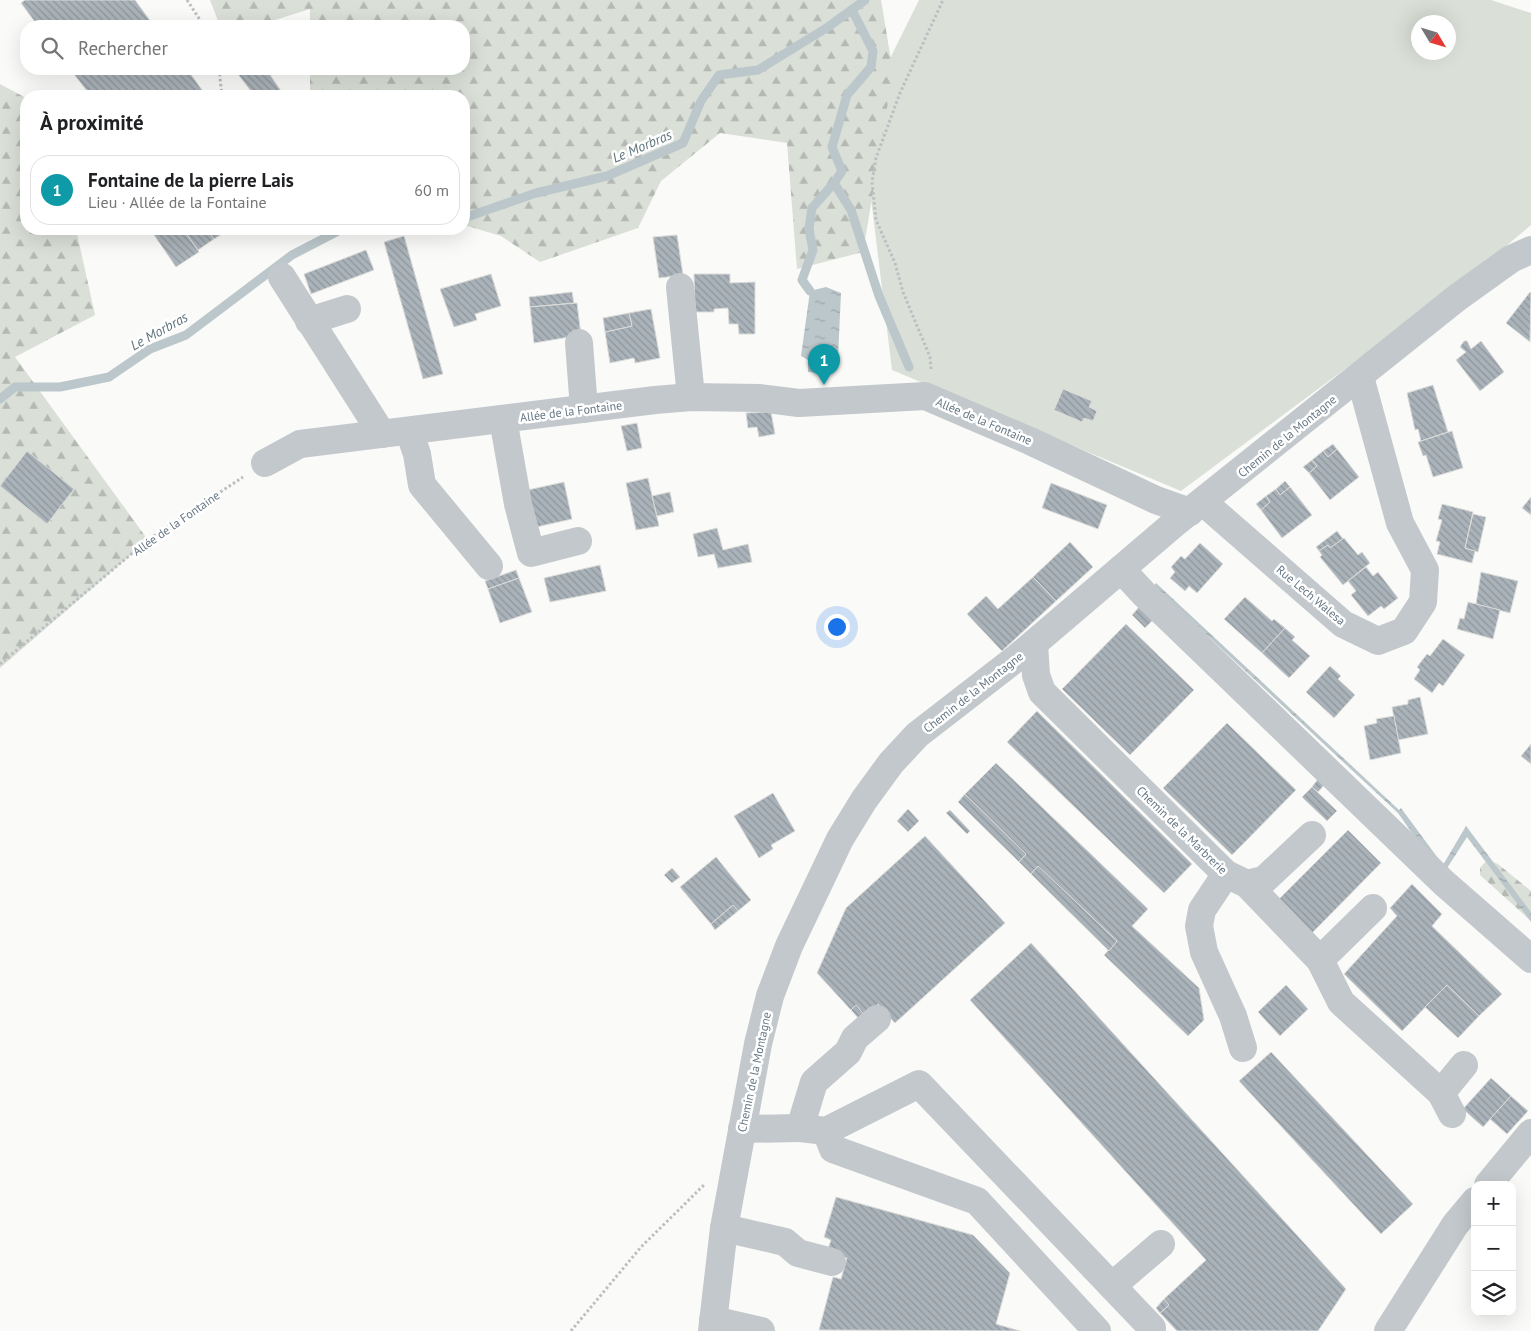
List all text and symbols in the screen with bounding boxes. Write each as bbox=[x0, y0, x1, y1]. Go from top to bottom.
north arrow bbox=[1411, 15, 1456, 60]
search box bbox=[20, 20, 470, 75]
icon: search bbox=[38, 34, 66, 62]
text: Rechercher bbox=[78, 36, 168, 60]
text: À proximité bbox=[40, 109, 144, 136]
water label: Le Morbras bbox=[609, 125, 675, 167]
text: Fontaine de la pierre Lais bbox=[88, 168, 294, 192]
text: 1 bbox=[52, 180, 62, 200]
text: 60 m bbox=[414, 180, 449, 200]
text: Lieu · Allée de la Fontaine bbox=[88, 192, 267, 212]
water label: Le Morbras bbox=[127, 308, 191, 354]
pin: 1 bbox=[808, 344, 840, 385]
street label: Chemin de la Montagne bbox=[1235, 392, 1339, 480]
street label: Allée de la Fontaine bbox=[934, 394, 1034, 448]
street label: Allée de la Fontaine bbox=[519, 397, 623, 425]
street label: Allée de la Fontaine bbox=[130, 487, 222, 559]
street label: Rue Lech Walesa bbox=[1274, 562, 1348, 628]
your location bbox=[824, 614, 850, 640]
street label: Chemin de la Montagne bbox=[920, 648, 1026, 736]
street label: Chemin de la Marbrerie bbox=[1134, 783, 1230, 877]
street label: Chemin de la Montagne bbox=[734, 1011, 774, 1133]
map controls bbox=[1471, 1181, 1516, 1316]
button: + bbox=[1471, 1181, 1516, 1226]
button: − bbox=[1471, 1226, 1516, 1271]
button: layers bbox=[1471, 1271, 1516, 1316]

